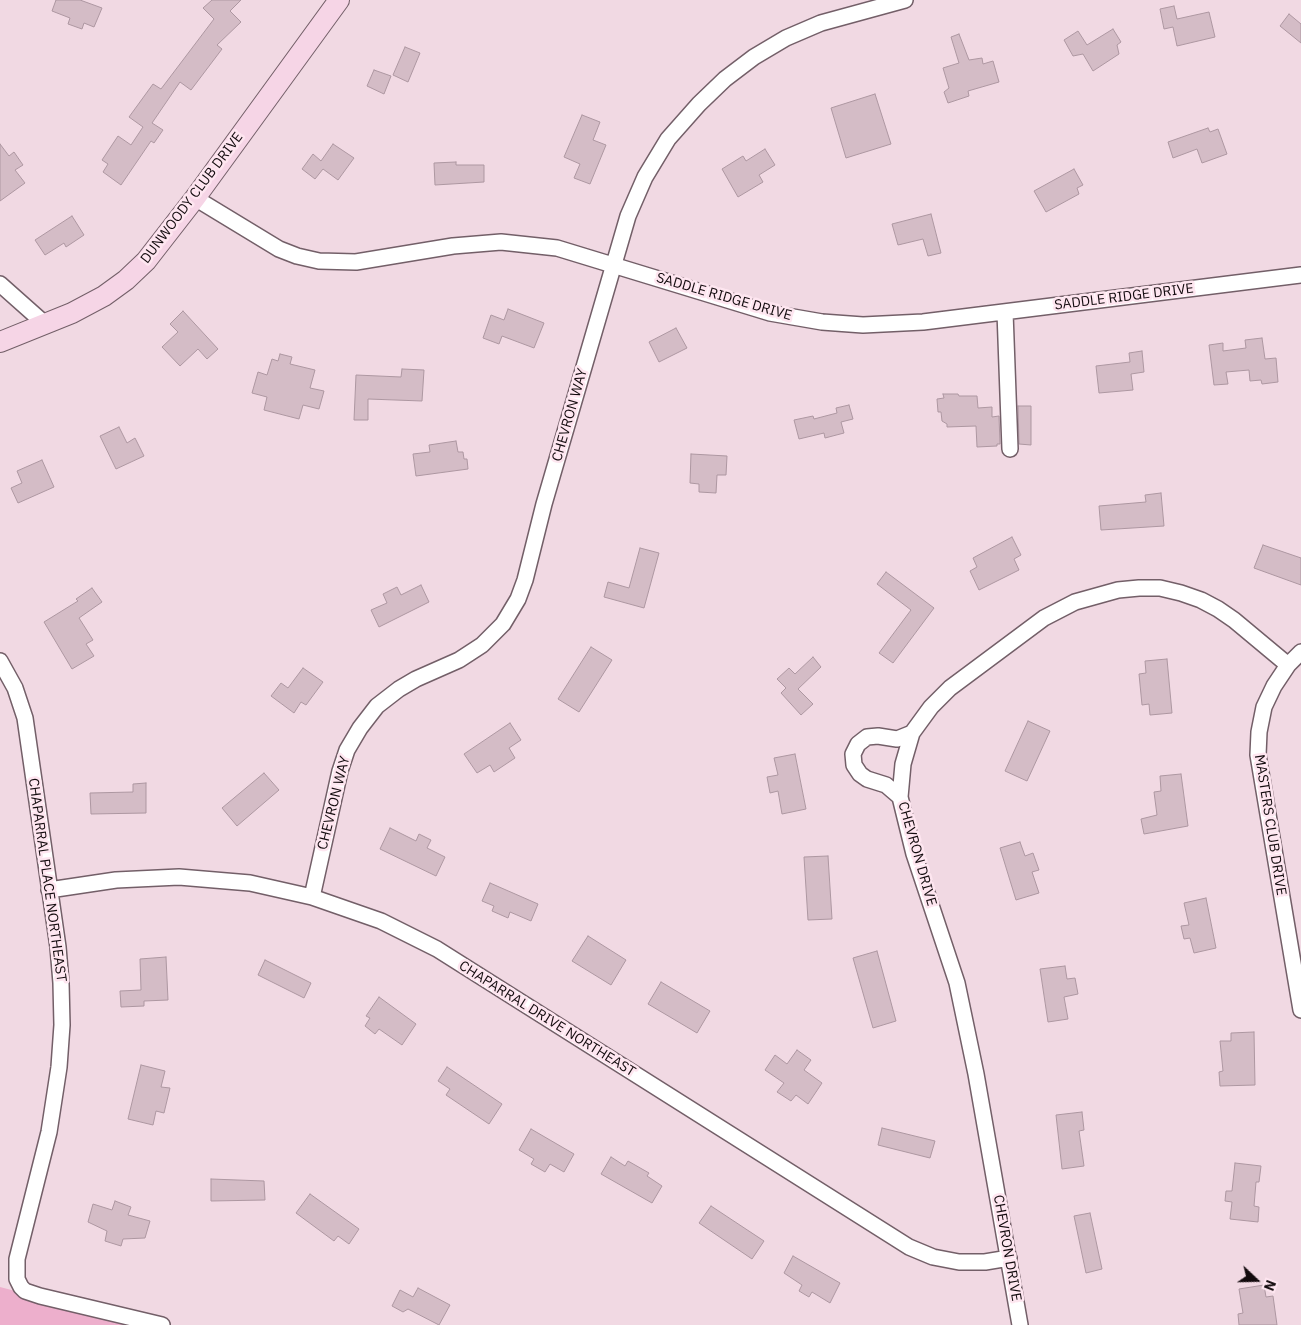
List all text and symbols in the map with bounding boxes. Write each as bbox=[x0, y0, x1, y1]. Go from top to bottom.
street label: DUNWOODY CLUB DRIVE bbox=[137, 129, 247, 267]
street label: SADDLE RIDGE DRIVE bbox=[654, 270, 794, 324]
street label: SADDLE RIDGE DRIVE bbox=[1053, 280, 1195, 314]
street label: CHEVRON WAY bbox=[549, 367, 591, 463]
street label: MASTERS CLUB DRIVE bbox=[1251, 753, 1289, 897]
street label: CHEVRON WAY bbox=[314, 754, 354, 852]
street label: CHAPARRAL PLACE NORTHEAST bbox=[24, 777, 70, 983]
street label: CHEVRON DRIVE bbox=[894, 800, 940, 908]
street label: CHAPARRAL DRIVE NORTHEAST bbox=[456, 958, 638, 1080]
street label: CHEVRON DRIVE bbox=[989, 1194, 1025, 1302]
north arrow bbox=[1231, 1255, 1281, 1305]
text: N bbox=[1260, 1277, 1280, 1293]

